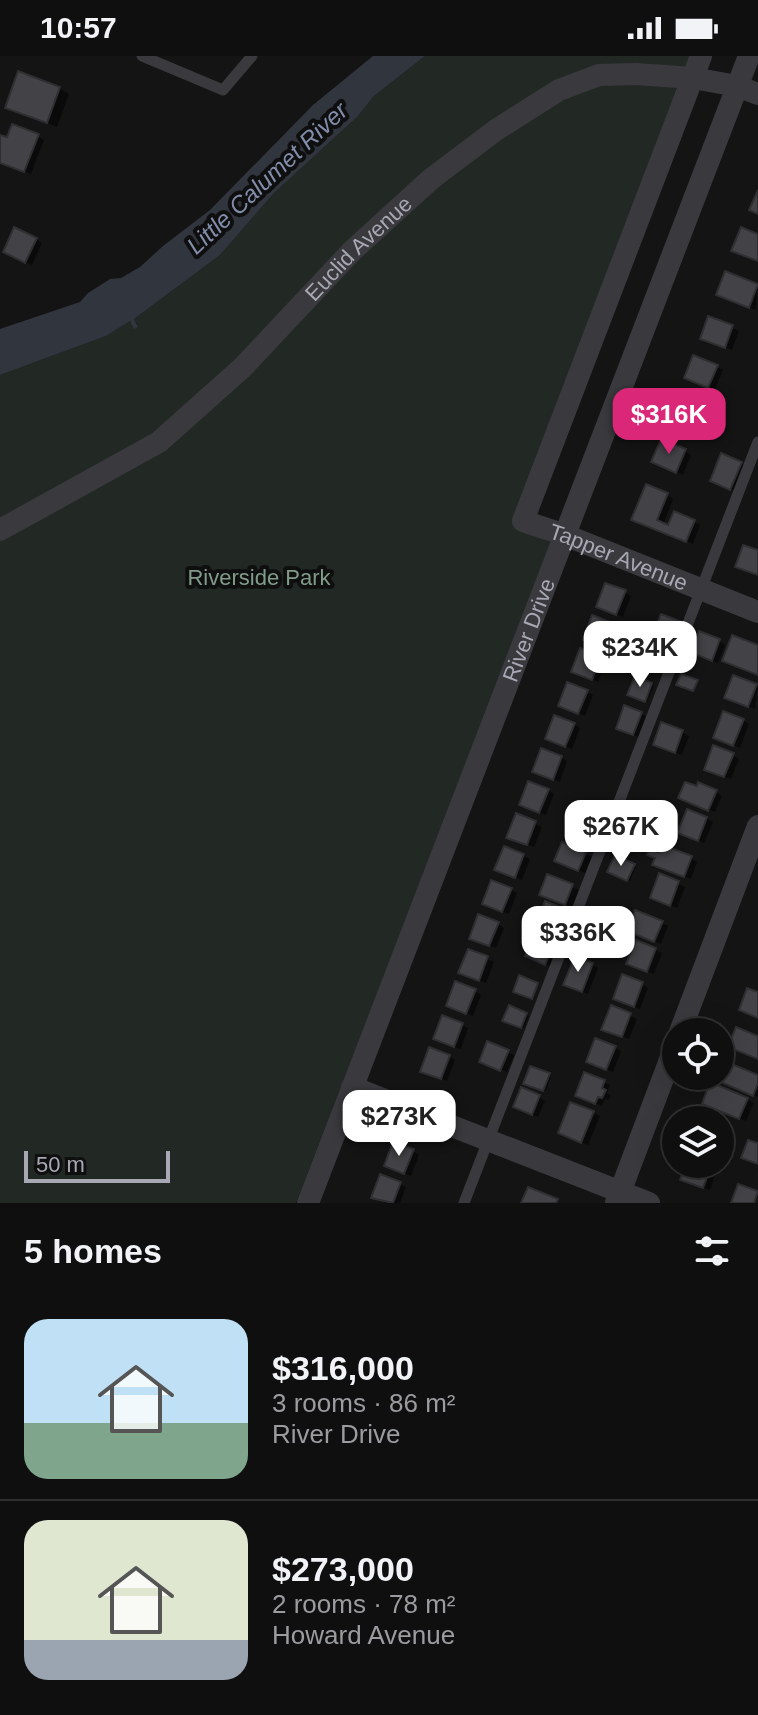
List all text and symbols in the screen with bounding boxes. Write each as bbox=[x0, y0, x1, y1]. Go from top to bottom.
text: 10:57 bbox=[40, 11, 117, 44]
water label: Little Calumet River bbox=[181, 96, 354, 259]
street label: Euclid Avenue bbox=[300, 191, 417, 306]
pin: $316K bbox=[613, 388, 725, 456]
text: $316K bbox=[631, 399, 707, 429]
street label: Tapper Avenue bbox=[546, 518, 691, 595]
park label: Riverside Park bbox=[187, 565, 332, 590]
street label: River Drive bbox=[497, 575, 560, 685]
pin: $234K bbox=[584, 621, 696, 689]
text: $234K bbox=[602, 632, 678, 662]
pin: $267K bbox=[565, 800, 677, 868]
text: $267K bbox=[583, 811, 659, 841]
pin: $336K bbox=[522, 906, 634, 974]
text: $336K bbox=[540, 917, 616, 947]
map controls bbox=[662, 1018, 734, 1178]
button: locate bbox=[662, 1018, 734, 1090]
pin: $273K bbox=[343, 1090, 455, 1158]
text: $273K bbox=[361, 1101, 437, 1131]
button: layers bbox=[662, 1106, 734, 1178]
scale bar bbox=[24, 1147, 170, 1183]
text: 50 m bbox=[36, 1152, 85, 1177]
icon: filters bbox=[690, 1229, 734, 1273]
text: 5 homes bbox=[24, 1232, 162, 1270]
text: $316,000 bbox=[272, 1349, 414, 1387]
icon: home bbox=[88, 1351, 184, 1447]
text: 3 rooms · 86 m² bbox=[272, 1388, 456, 1418]
text: River Drive bbox=[272, 1419, 401, 1449]
text: $273,000 bbox=[272, 1550, 414, 1588]
icon: home bbox=[88, 1552, 184, 1648]
text: 2 rooms · 78 m² bbox=[272, 1589, 456, 1619]
text: Howard Avenue bbox=[272, 1620, 455, 1650]

